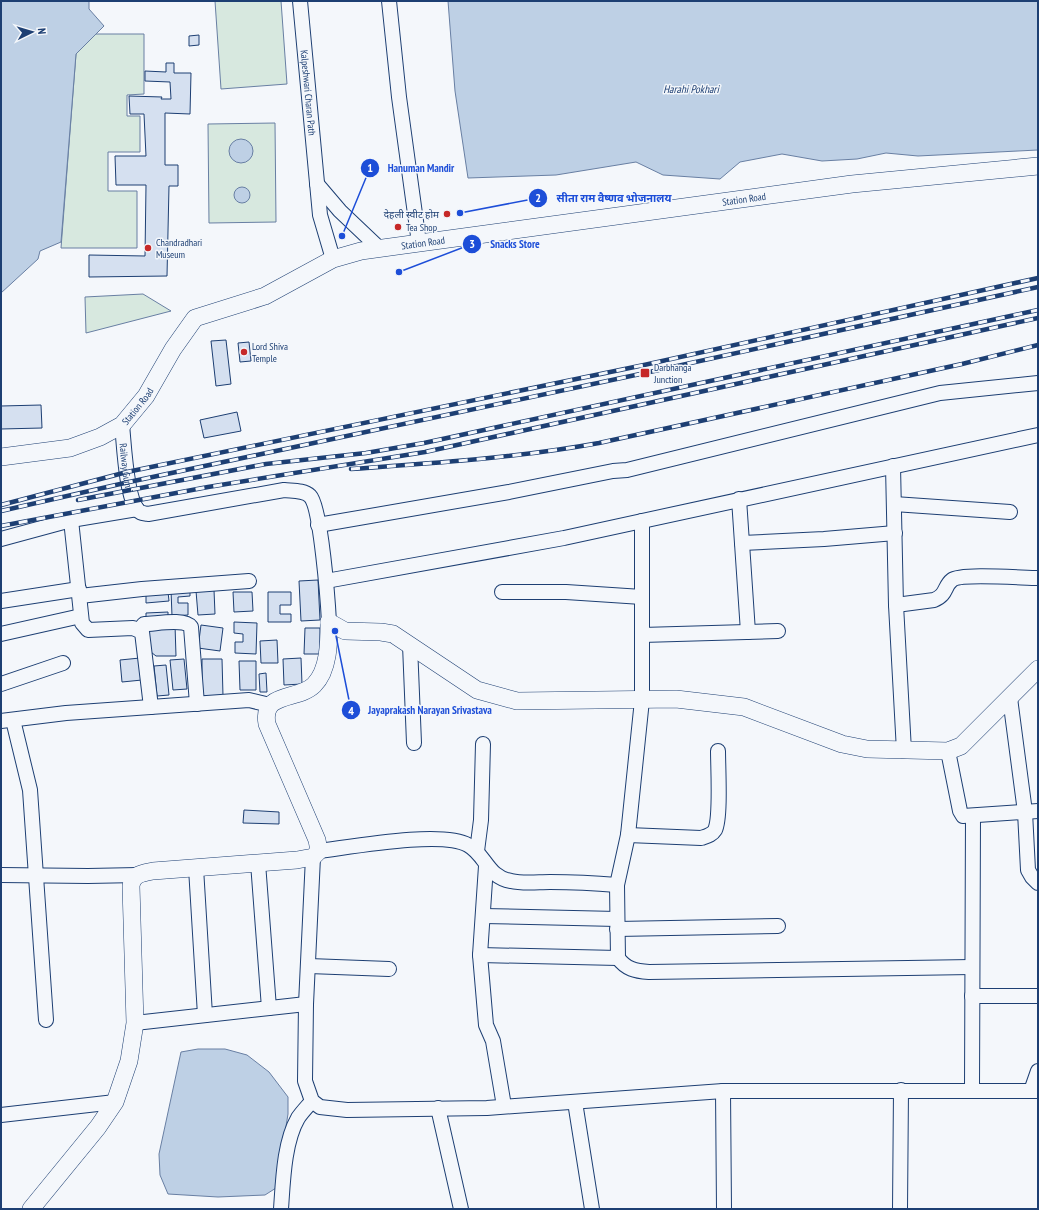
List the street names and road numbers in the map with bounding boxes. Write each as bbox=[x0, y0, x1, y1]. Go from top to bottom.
street label: Kalpeshwari Charan Path bbox=[298, 49, 319, 136]
street label: Station Road bbox=[722, 190, 767, 209]
street label: Station Road bbox=[401, 234, 446, 252]
street label: Station Road bbox=[119, 385, 156, 428]
street label: Railway Gumti bbox=[117, 443, 136, 494]

